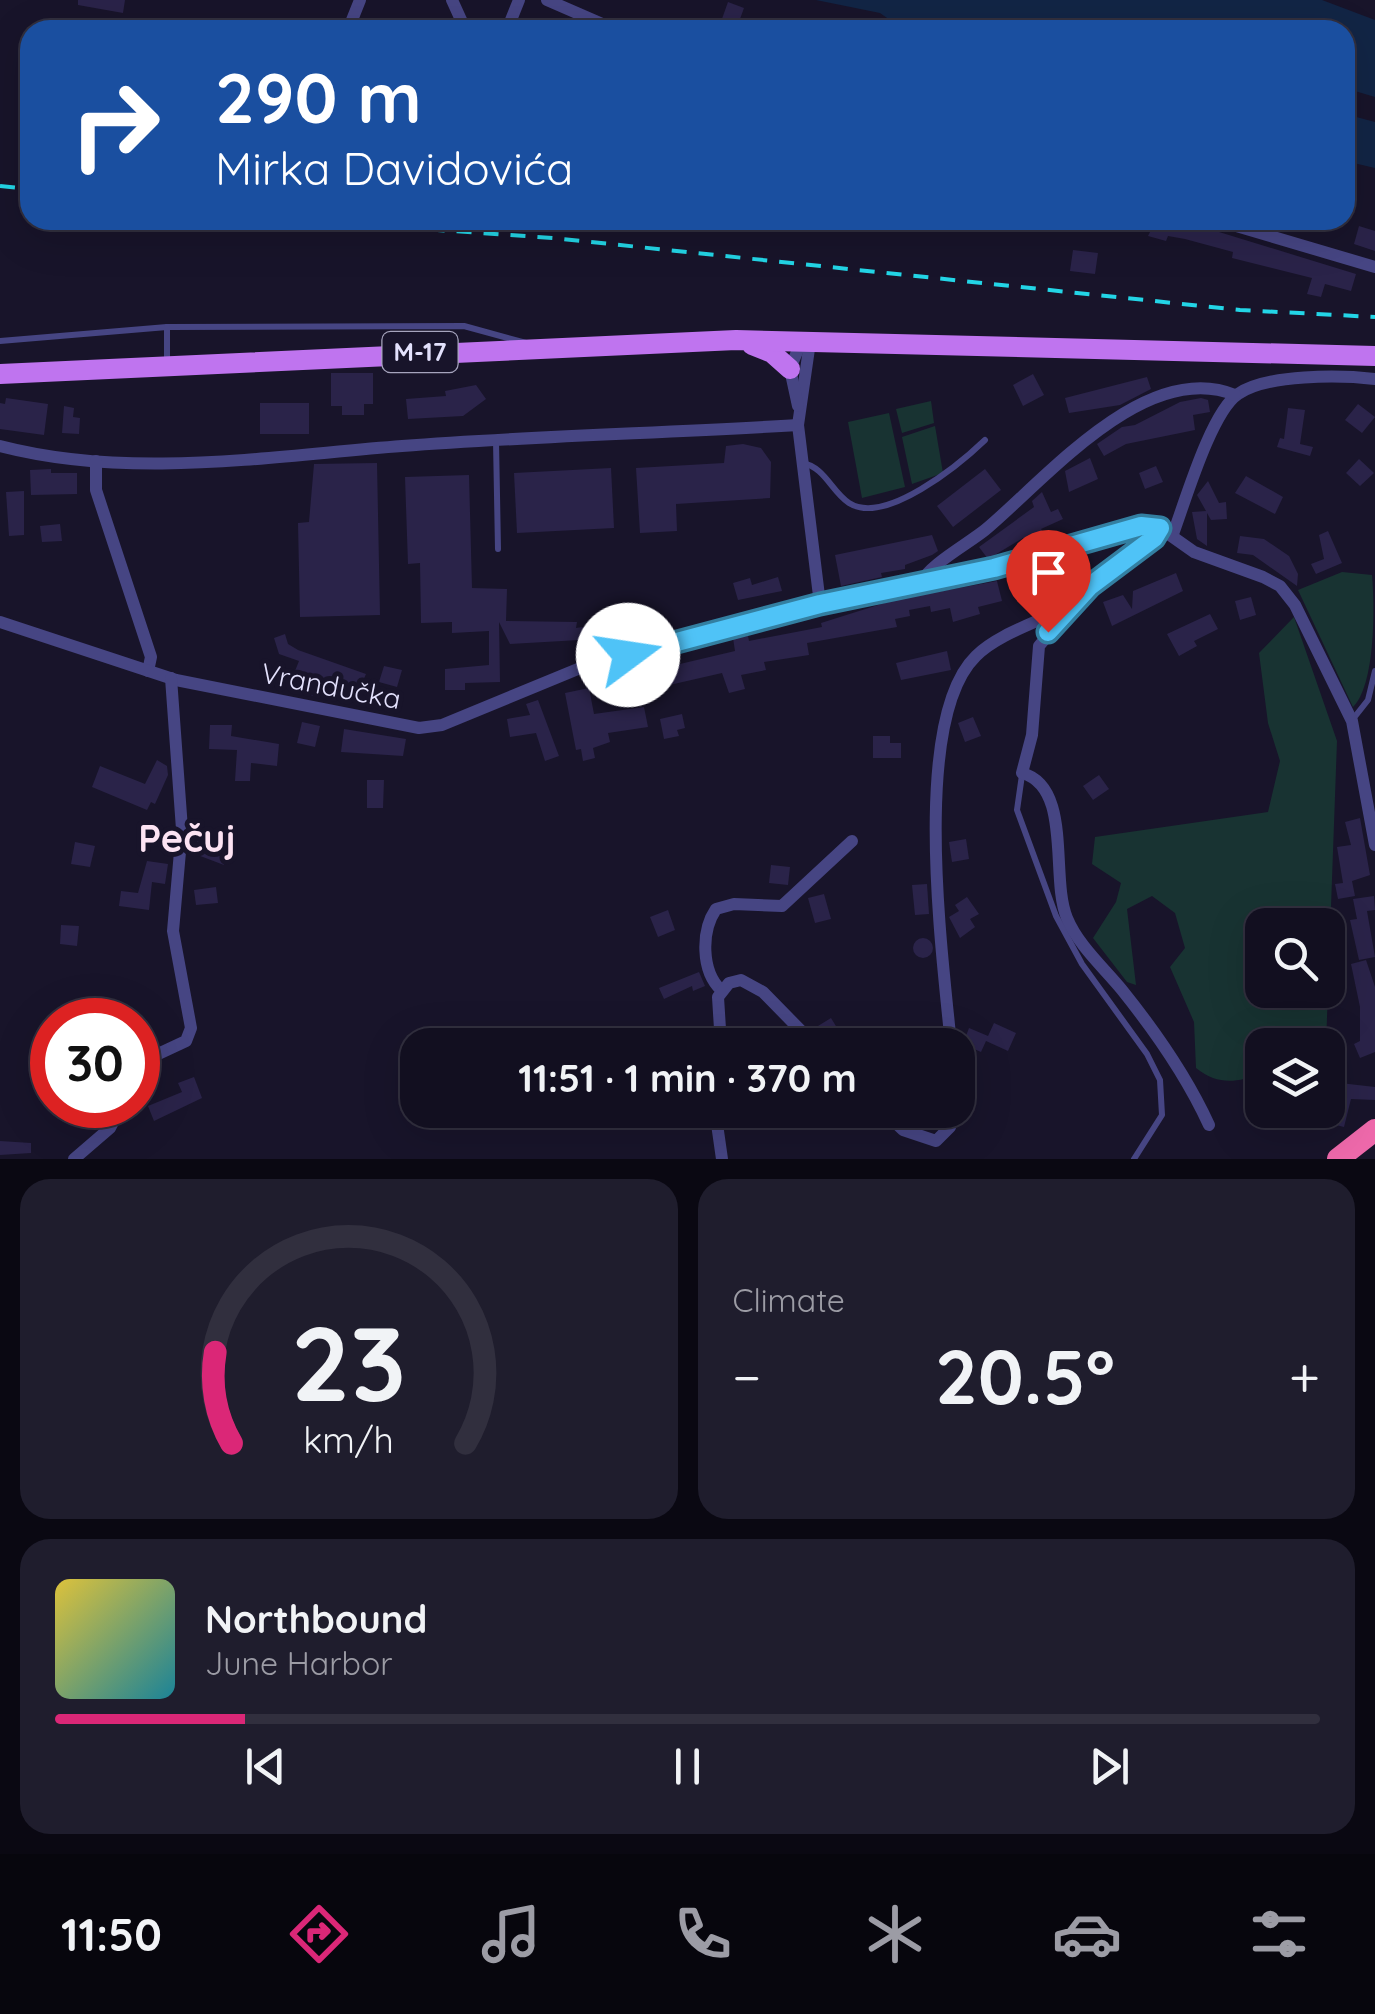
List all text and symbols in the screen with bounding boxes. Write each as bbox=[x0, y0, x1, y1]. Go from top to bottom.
text: 290 m bbox=[215, 53, 422, 141]
icon: right bbox=[50, 60, 180, 190]
text: Mirka Davidovića bbox=[215, 140, 573, 196]
road number: M-17 bbox=[382, 332, 458, 372]
pin bbox=[1006, 530, 1091, 633]
icon: arrive bbox=[1021, 545, 1076, 600]
position arrow bbox=[576, 603, 680, 707]
street label: Vrandučka bbox=[258, 655, 404, 716]
district label: Pečuj bbox=[138, 814, 236, 862]
map controls bbox=[1245, 908, 1345, 1128]
button: search bbox=[1245, 908, 1345, 1008]
speed limit sign: 30 bbox=[30, 998, 160, 1128]
button: layers bbox=[1245, 1028, 1345, 1128]
text: 11:51 · 1 min · 370 m bbox=[518, 1054, 857, 1102]
text: Climate bbox=[733, 1280, 845, 1320]
text: 23 bbox=[291, 1297, 406, 1427]
text: 20.5° bbox=[935, 1329, 1115, 1423]
text: − bbox=[733, 1342, 761, 1411]
text: + bbox=[1289, 1342, 1320, 1411]
text: km/h bbox=[303, 1417, 394, 1462]
text: Northbound bbox=[205, 1595, 427, 1643]
text: June Harbor bbox=[205, 1643, 393, 1683]
icon: previous bbox=[238, 1739, 293, 1794]
icon: pause bbox=[660, 1739, 715, 1794]
icon: next bbox=[1082, 1739, 1137, 1794]
icon: directions bbox=[284, 1899, 354, 1969]
icon: music bbox=[476, 1899, 546, 1969]
icon: phone bbox=[668, 1899, 738, 1969]
icon: climate bbox=[860, 1899, 930, 1969]
icon: car bbox=[1052, 1899, 1122, 1969]
icon: filters bbox=[1244, 1899, 1314, 1969]
text: 11:50 bbox=[61, 1906, 162, 1962]

